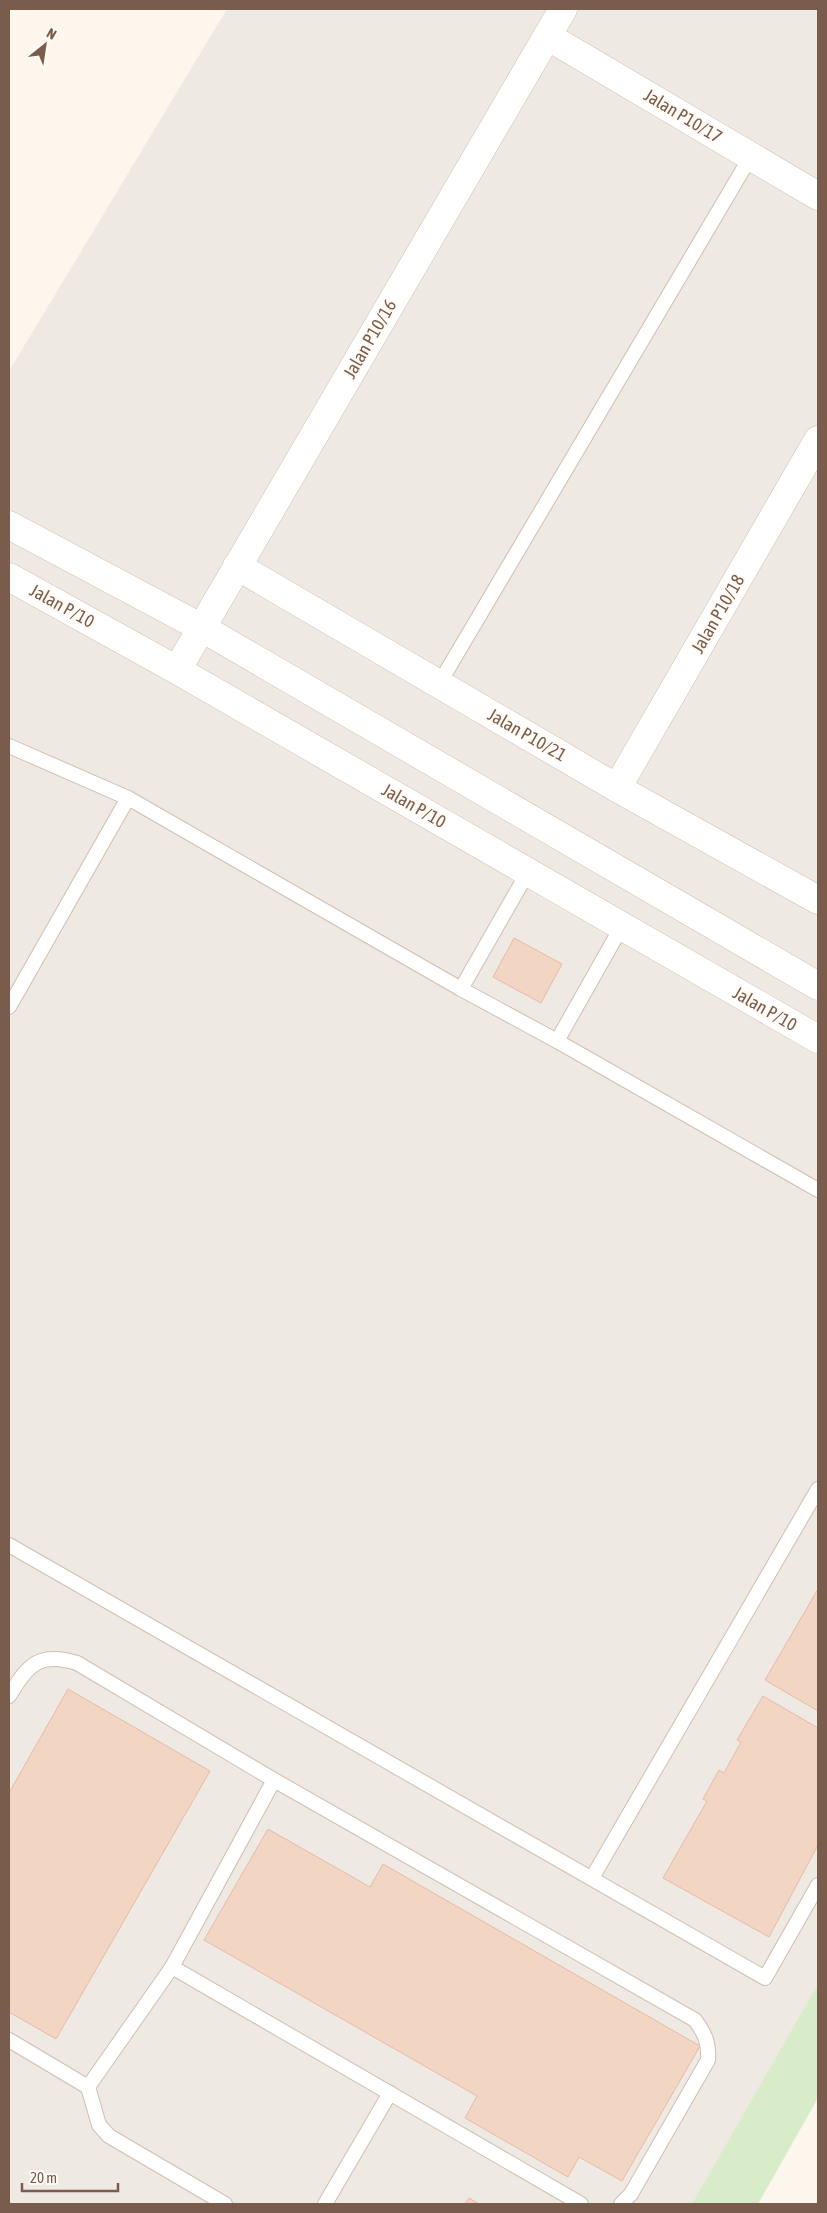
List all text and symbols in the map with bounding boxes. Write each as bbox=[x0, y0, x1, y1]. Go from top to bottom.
north arrow bbox=[20, 20, 70, 70]
text: N bbox=[44, 25, 59, 43]
street label: Jalan P10/17 bbox=[640, 84, 726, 147]
street label: Jalan P10/16 bbox=[339, 296, 400, 382]
street label: Jalan P10/18 bbox=[687, 571, 748, 657]
street label: Jalan P/10 bbox=[26, 579, 98, 632]
street label: Jalan P10/21 bbox=[484, 704, 570, 765]
street label: Jalan P/10 bbox=[379, 779, 450, 832]
street label: Jalan P/10 bbox=[730, 982, 801, 1035]
scale bar bbox=[22, 2160, 119, 2192]
text: 20 m bbox=[30, 2169, 57, 2186]

